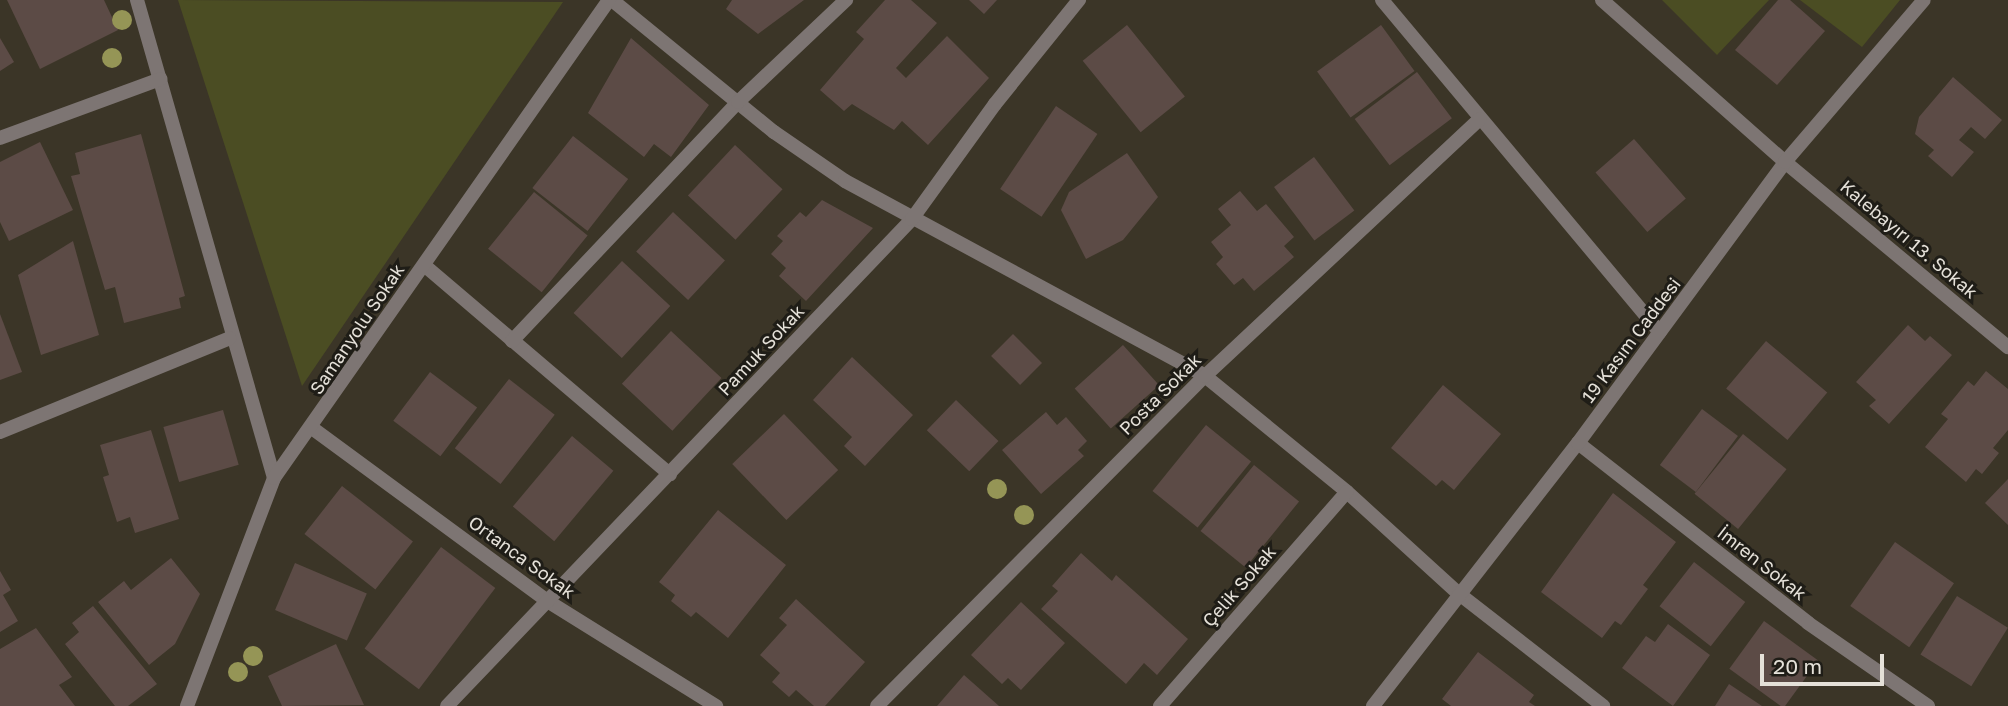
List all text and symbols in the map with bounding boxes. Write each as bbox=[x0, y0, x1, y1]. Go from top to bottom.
street label: Kalebayırı 13. Sokak bbox=[1836, 175, 1982, 303]
street label: Samanyolu Sokak bbox=[305, 260, 409, 398]
street label: 19 Kasım Caddesi bbox=[1577, 273, 1685, 407]
street label: Pamuk Sokak bbox=[714, 300, 808, 400]
street label: Posta Sokak bbox=[1115, 349, 1205, 439]
street label: Ortanca Sokak bbox=[465, 511, 579, 603]
street label: İmren Sokak bbox=[1713, 522, 1811, 604]
street label: Çelik Sokak bbox=[1198, 541, 1280, 631]
scale bar bbox=[1763, 640, 1887, 684]
text: 20 m bbox=[1773, 653, 1822, 679]

